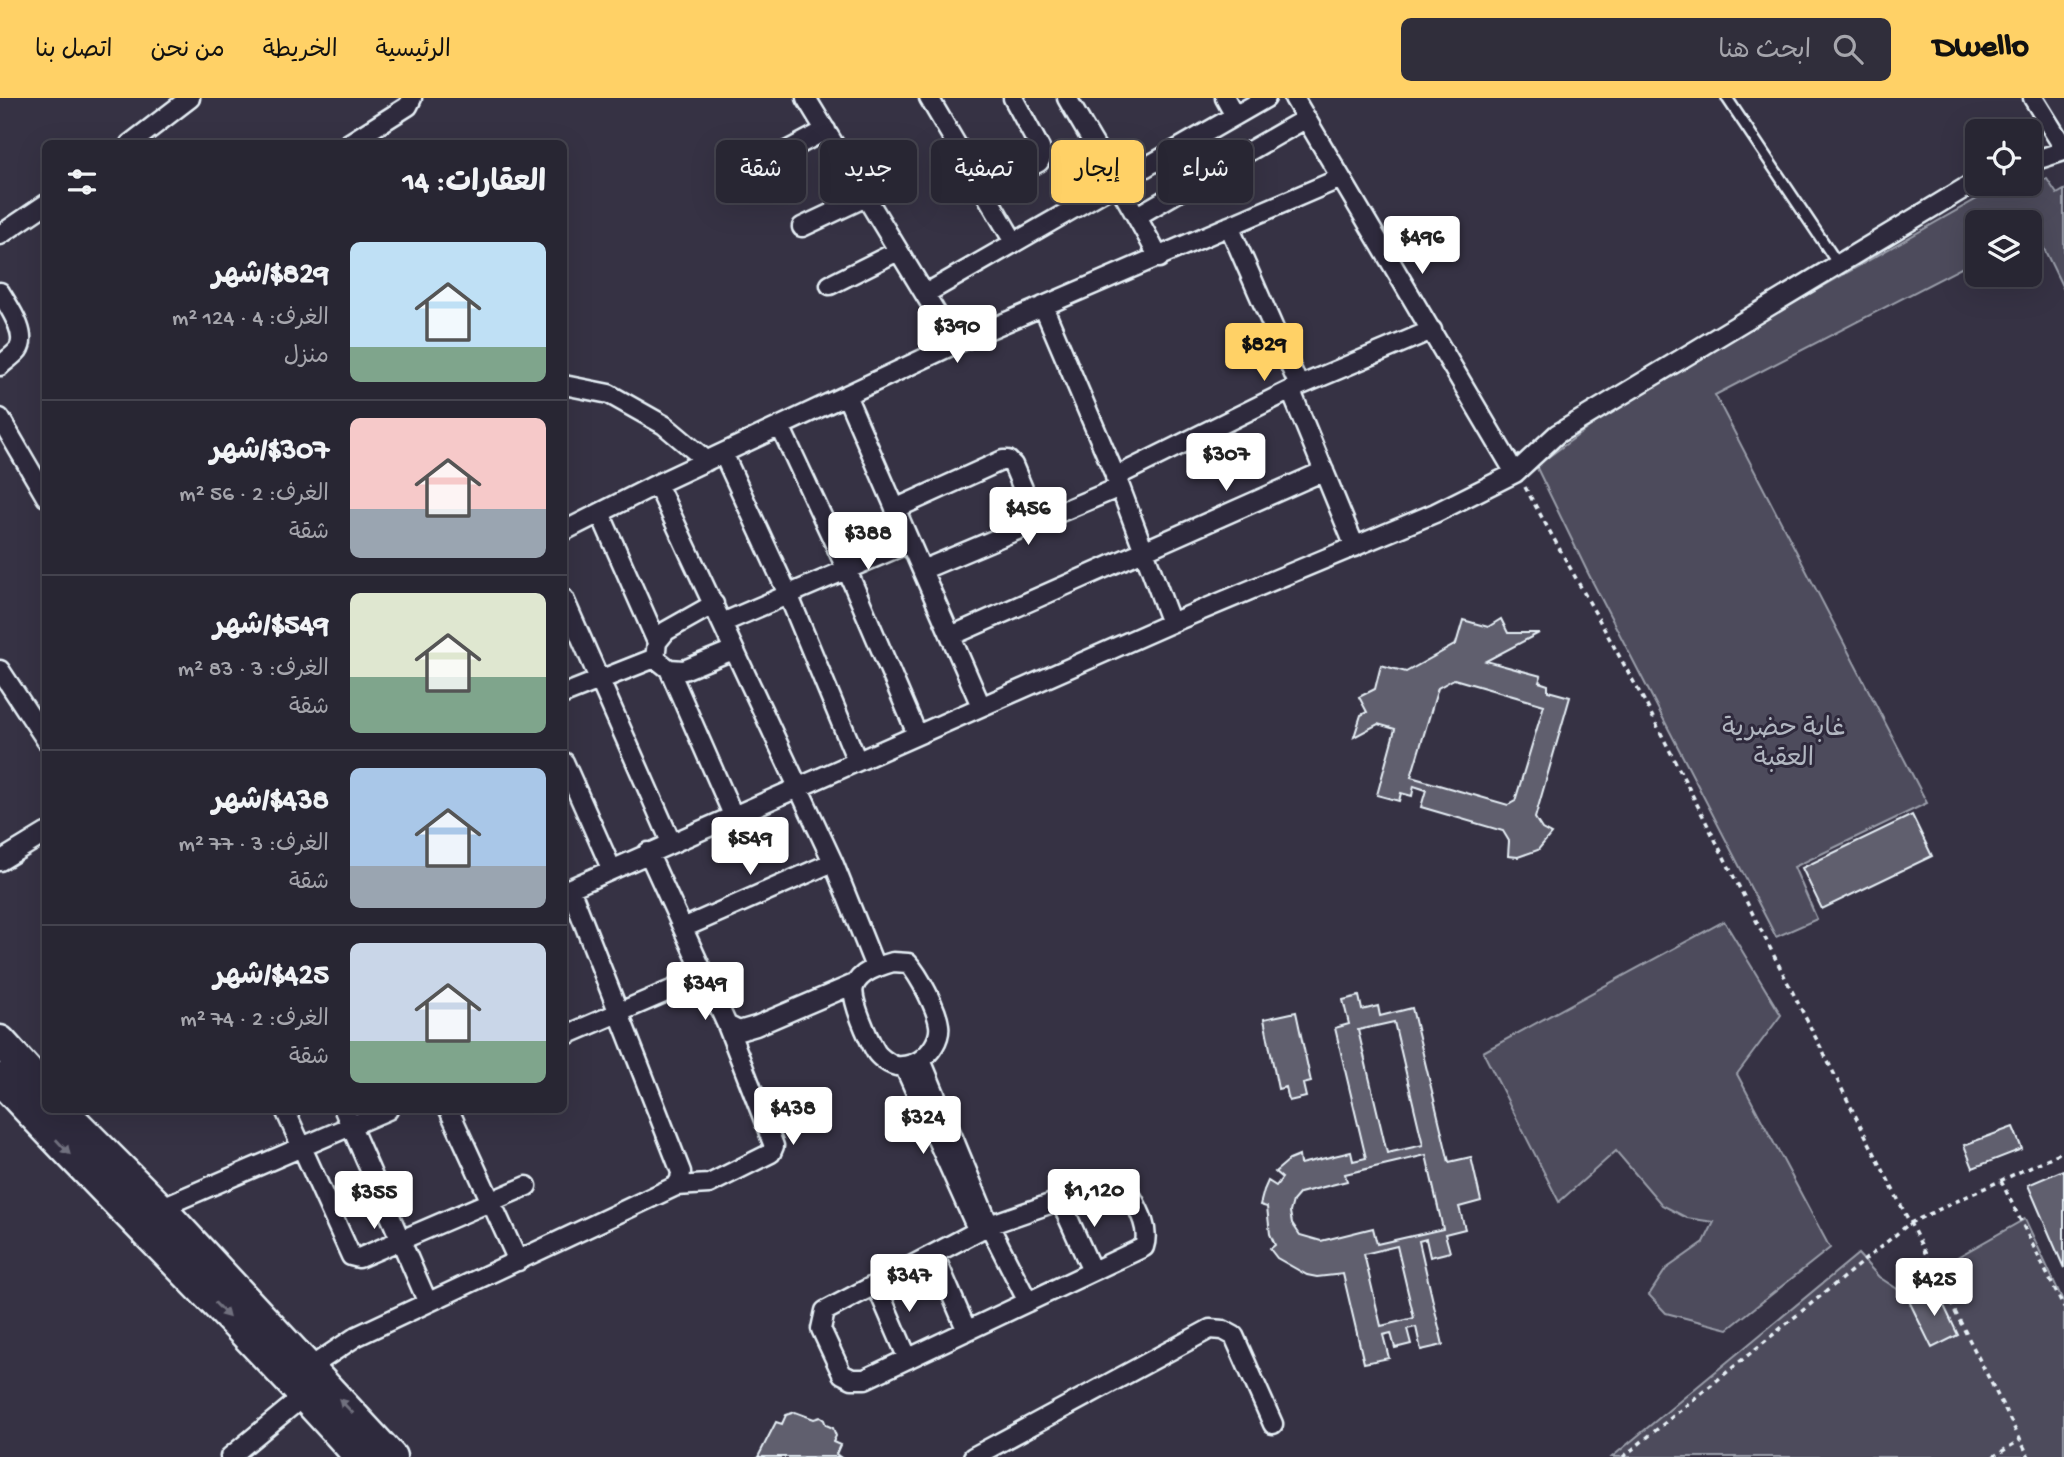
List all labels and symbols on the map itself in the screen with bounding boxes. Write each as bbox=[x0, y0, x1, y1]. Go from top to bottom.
pin: $496 bbox=[1381, 216, 1463, 276]
pin: $390 bbox=[916, 306, 998, 365]
pin: $829 bbox=[1223, 324, 1305, 383]
pin: $307 bbox=[1185, 434, 1267, 493]
pin: $456 bbox=[987, 488, 1069, 547]
pin: $388 bbox=[827, 512, 909, 572]
park label: غابة حضرية العقبة bbox=[1722, 715, 1846, 776]
pin: $549 bbox=[709, 818, 791, 877]
pin: $349 bbox=[664, 962, 746, 1022]
pin: $438 bbox=[752, 1088, 834, 1147]
pin: $324 bbox=[882, 1096, 964, 1156]
one-way arrow bbox=[55, 1138, 71, 1156]
pin: $1,120 bbox=[1037, 1170, 1151, 1229]
pin: $355 bbox=[333, 1172, 415, 1231]
pin: $347 bbox=[868, 1254, 950, 1314]
pin: $425 bbox=[1893, 1258, 1975, 1318]
one-way arrow bbox=[214, 1302, 230, 1318]
one-way arrow bbox=[337, 1398, 354, 1415]

